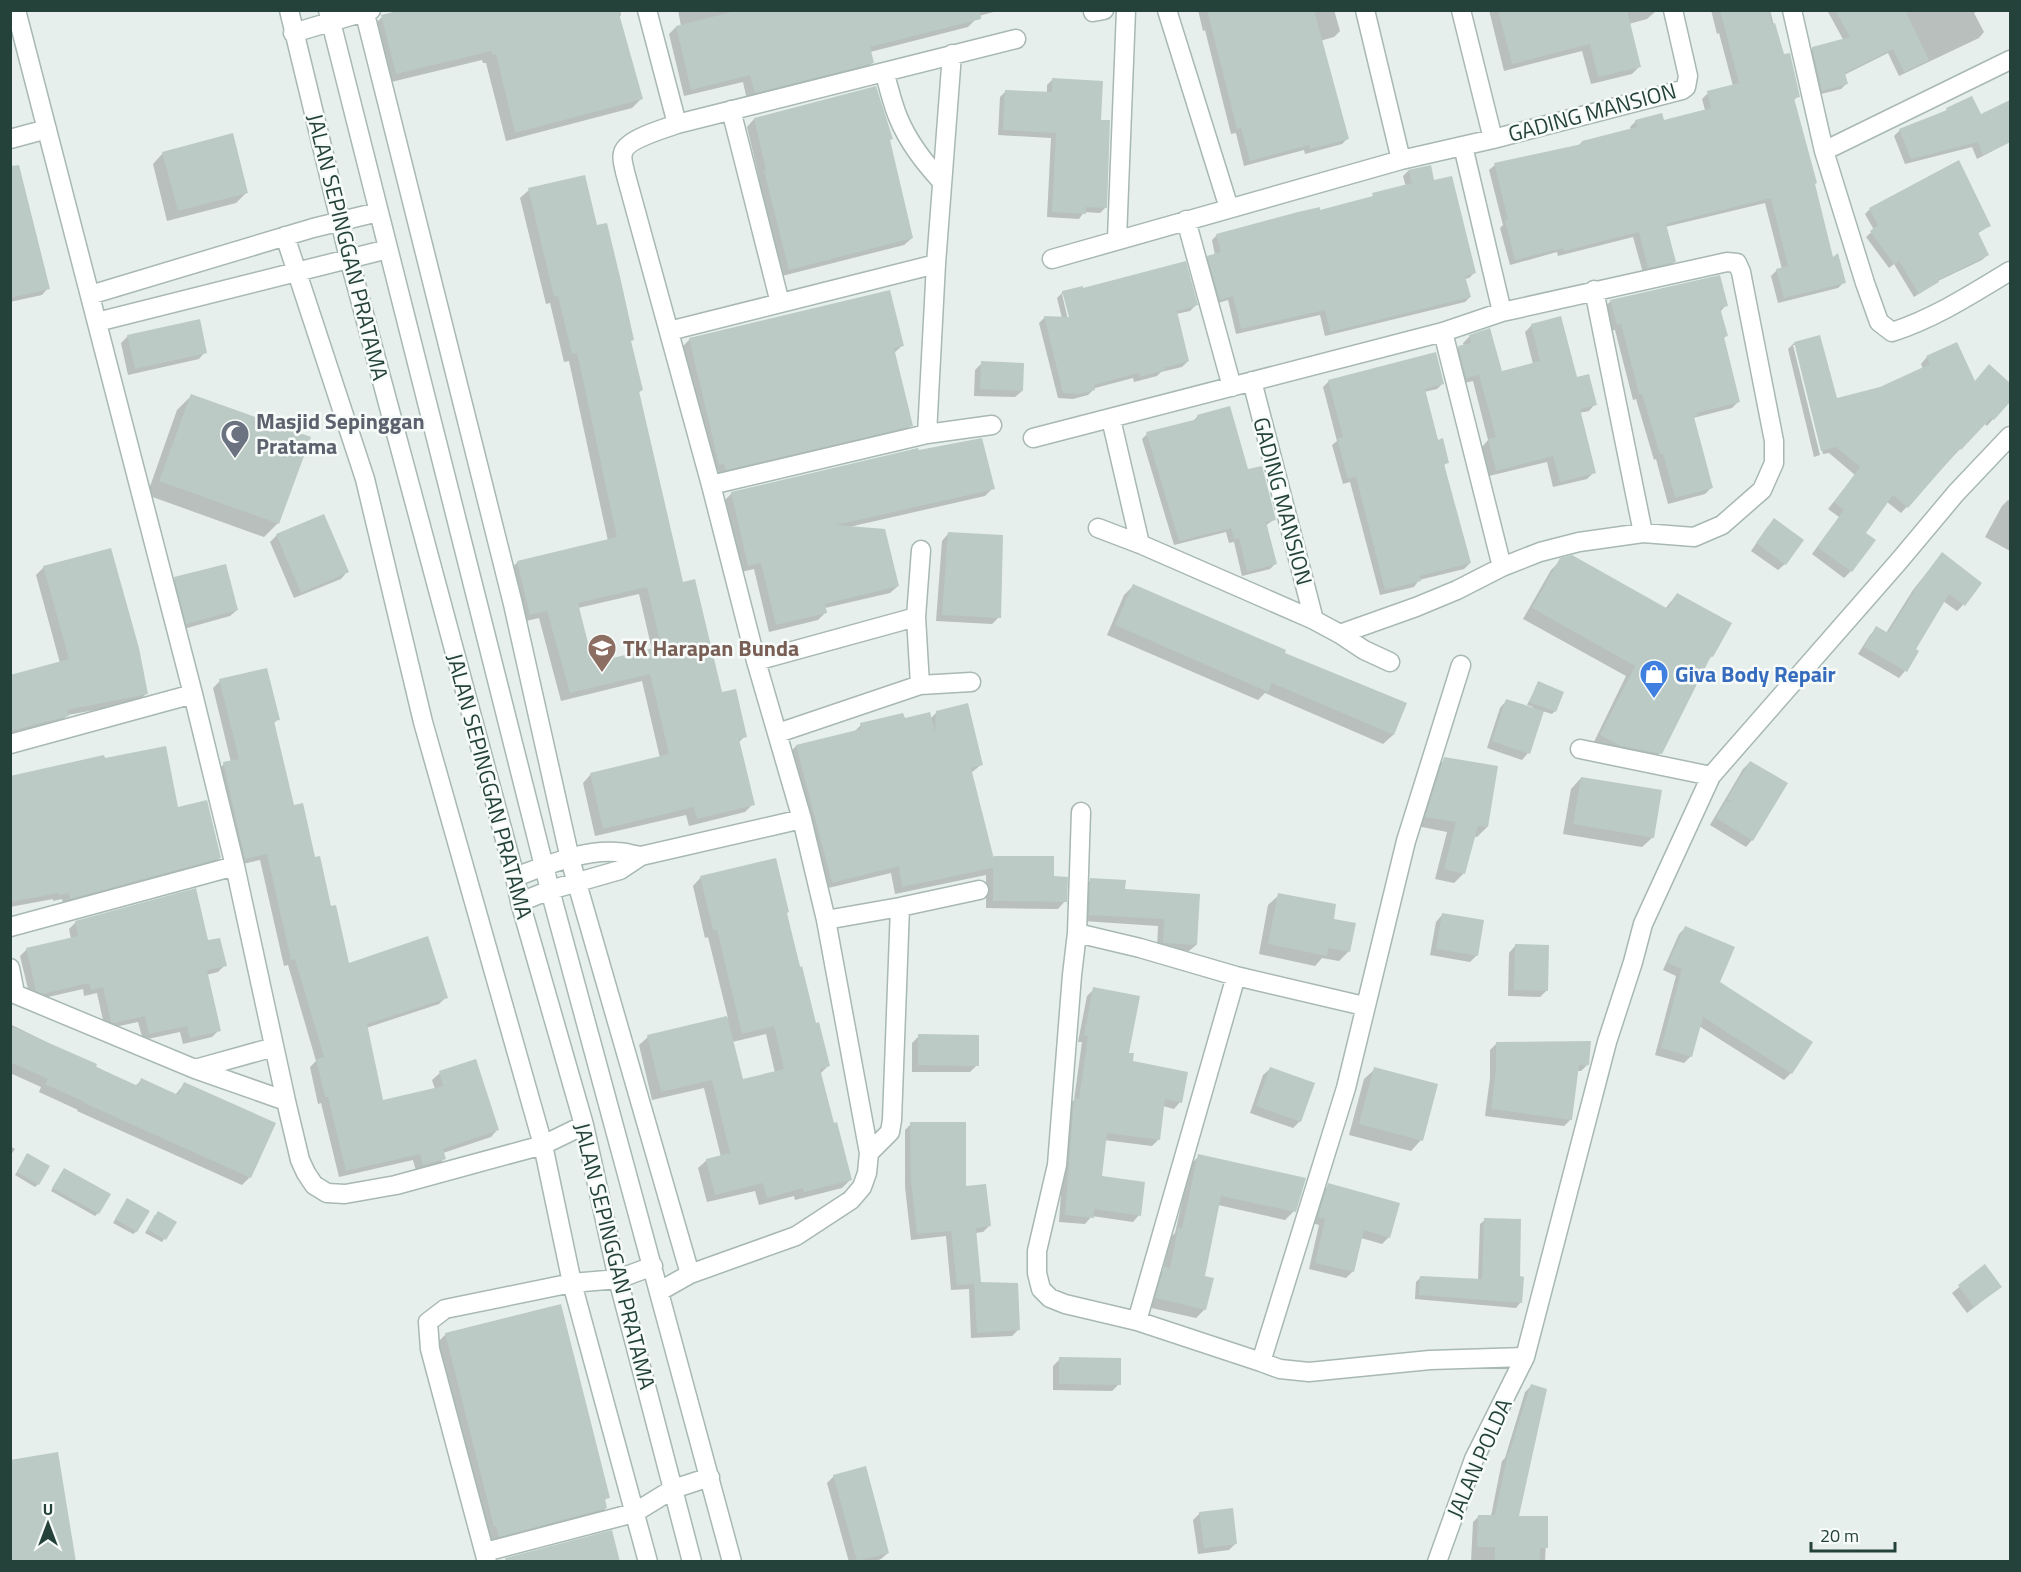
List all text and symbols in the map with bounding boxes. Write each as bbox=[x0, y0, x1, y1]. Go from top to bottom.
street label: GADING MANSION bbox=[1504, 73, 1680, 151]
street label: JALAN SEPINGGAN PRATAMA bbox=[298, 110, 398, 384]
place label: Masjid Sepinggan Pratama bbox=[256, 404, 425, 463]
street label: GADING MANSION bbox=[1244, 413, 1322, 589]
mosque icon: Masjid Sepinggan Pratama bbox=[219, 418, 251, 460]
place label: TK Harapan Bunda bbox=[623, 631, 799, 665]
school or university icon: TK Harapan Bunda bbox=[586, 632, 618, 674]
street label: JALAN SEPINGGAN PRATAMA bbox=[438, 649, 542, 923]
place label: Giva Body Repair bbox=[1675, 657, 1836, 691]
shop icon: Giva Body Repair bbox=[1638, 658, 1670, 700]
street label: JALAN SEPINGGAN PRATAMA bbox=[565, 1119, 665, 1393]
street label: JALAN POLDA bbox=[1437, 1393, 1521, 1523]
north arrow bbox=[18, 1494, 78, 1554]
text: U bbox=[43, 1497, 53, 1521]
scale bar bbox=[1811, 1515, 1895, 1553]
text: 20 m bbox=[1820, 1522, 1859, 1549]

